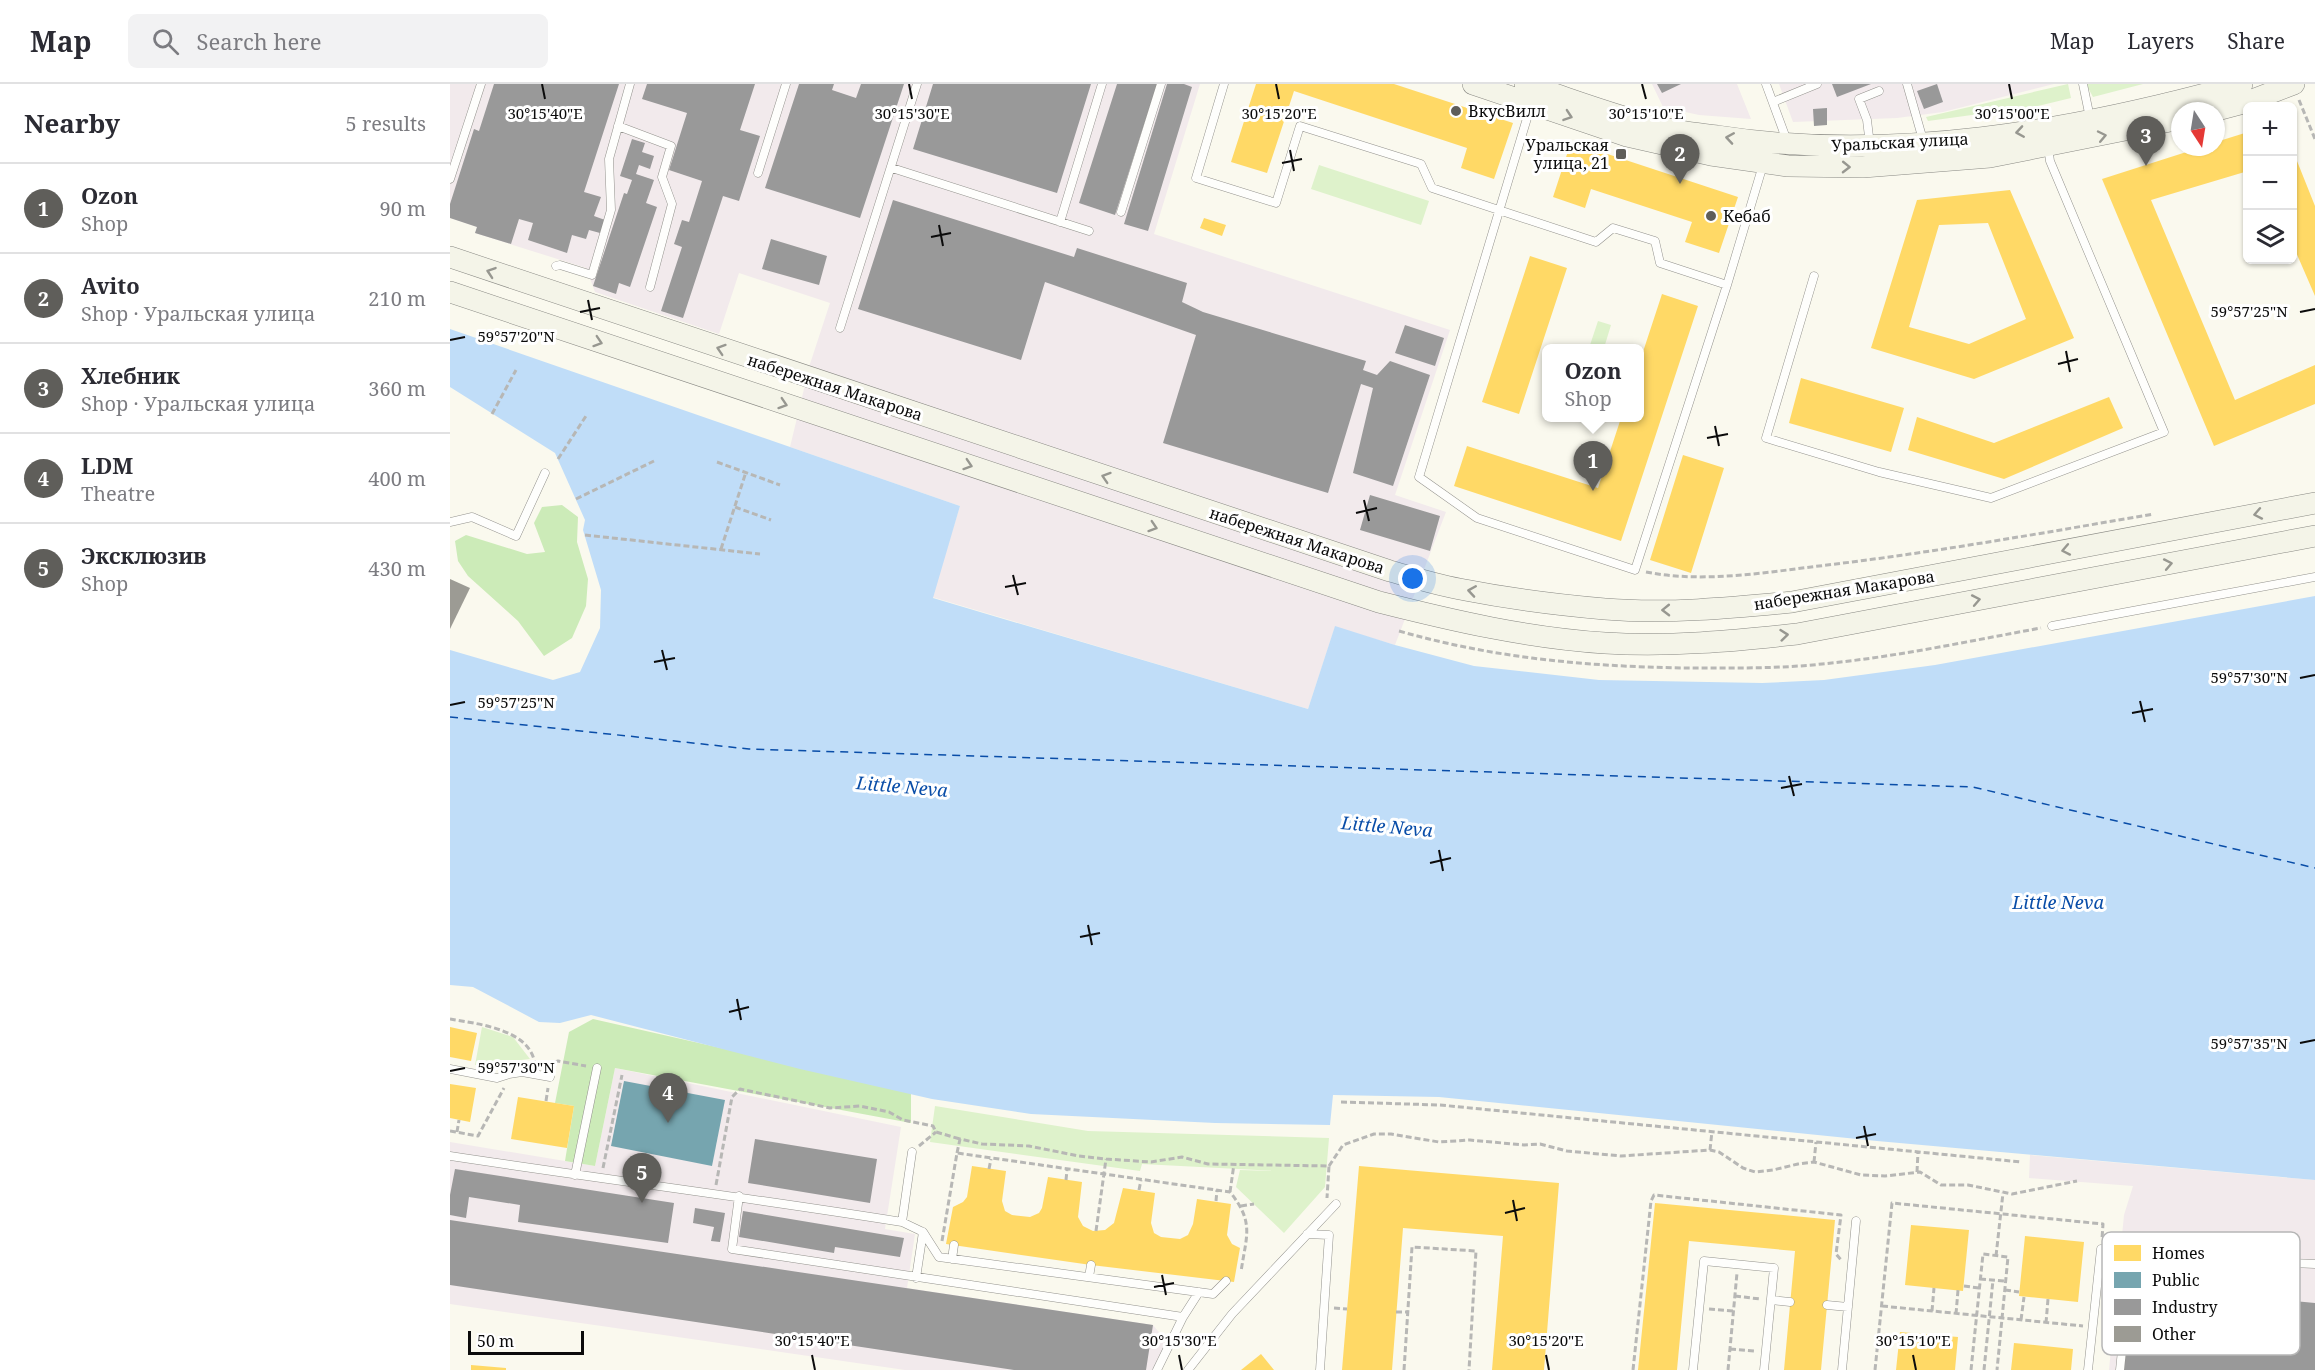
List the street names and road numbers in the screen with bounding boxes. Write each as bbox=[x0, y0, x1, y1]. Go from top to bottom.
street label: Уральская улица bbox=[1831, 127, 1969, 157]
street label: набережная Макарова bbox=[745, 348, 925, 426]
street label: набережная Макарова bbox=[1207, 501, 1387, 579]
street label: набережная Макарова bbox=[1752, 565, 1936, 615]

